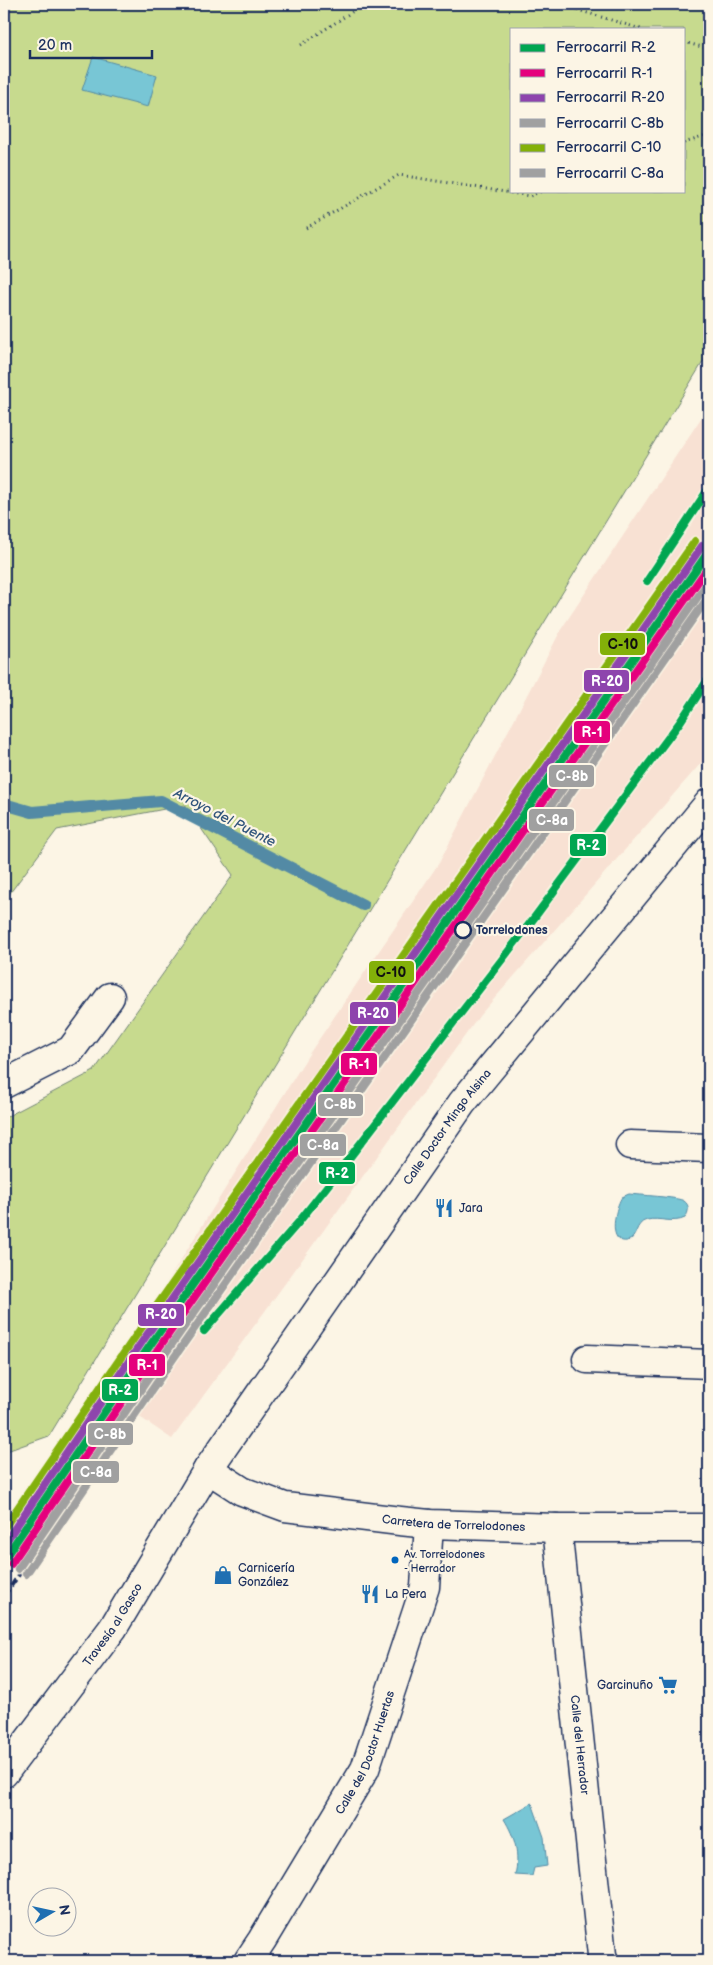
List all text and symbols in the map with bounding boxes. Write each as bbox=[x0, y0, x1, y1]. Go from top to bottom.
scale bar bbox=[30, 28, 152, 60]
legend bbox=[510, 28, 686, 192]
text: 20 m bbox=[38, 36, 72, 55]
text: Ferrocarril R-2 bbox=[556, 38, 656, 57]
text: Ferrocarril R-1 bbox=[556, 64, 653, 83]
text: Ferrocarril R-20 bbox=[556, 88, 665, 107]
text: Ferrocarril C-8b bbox=[556, 114, 665, 133]
text: Ferrocarril C-10 bbox=[556, 138, 662, 157]
text: Ferrocarril C-8a bbox=[556, 164, 664, 183]
line badge: C-10 bbox=[599, 632, 646, 656]
text: C-10 bbox=[608, 636, 638, 653]
line badge: R-20 bbox=[583, 669, 630, 693]
text: R-20 bbox=[591, 673, 623, 690]
line badge: R-1 bbox=[573, 720, 611, 744]
text: R-1 bbox=[581, 724, 603, 741]
line badge: C-8b bbox=[548, 764, 595, 788]
text: C-8b bbox=[556, 768, 588, 785]
water label: Arroyo del Puente bbox=[170, 784, 279, 851]
line badge: C-8a bbox=[528, 808, 575, 832]
text: C-8a bbox=[536, 812, 568, 829]
line badge: R-2 bbox=[569, 833, 607, 857]
text: R-2 bbox=[576, 837, 600, 854]
marker: Torrelodones bbox=[454, 921, 472, 939]
place label: Torrelodones bbox=[476, 923, 548, 938]
line badge: C-10 bbox=[368, 960, 415, 984]
text: C-10 bbox=[376, 964, 406, 981]
line badge: R-20 bbox=[349, 1001, 397, 1025]
text: R-20 bbox=[357, 1005, 389, 1022]
line badge: R-1 bbox=[340, 1052, 378, 1076]
text: R-1 bbox=[348, 1056, 370, 1073]
street label: Calle Doctor Mingo Alsina bbox=[400, 1066, 495, 1188]
line badge: C-8b bbox=[317, 1093, 364, 1117]
text: C-8b bbox=[324, 1096, 356, 1113]
line badge: C-8a bbox=[299, 1133, 347, 1157]
text: C-8a bbox=[307, 1137, 339, 1154]
line badge: R-2 bbox=[318, 1161, 356, 1185]
text: R-2 bbox=[325, 1165, 349, 1182]
restaurant icon: Jara bbox=[433, 1197, 455, 1219]
place label: Jara bbox=[459, 1201, 483, 1216]
line badge: R-20 bbox=[137, 1303, 185, 1327]
text: R-20 bbox=[145, 1306, 177, 1323]
line badge: R-1 bbox=[128, 1353, 166, 1377]
text: R-1 bbox=[136, 1357, 158, 1374]
line badge: R-2 bbox=[101, 1378, 139, 1402]
text: R-2 bbox=[108, 1382, 132, 1399]
line badge: C-8b bbox=[87, 1422, 134, 1446]
text: C-8b bbox=[94, 1426, 126, 1443]
line badge: C-8a bbox=[72, 1460, 120, 1484]
text: C-8a bbox=[80, 1464, 112, 1481]
street label: Carretera de Torrelodones bbox=[381, 1512, 526, 1535]
place label: Av. Torrelodones - Herrador bbox=[404, 1548, 486, 1575]
marker: Av. Torrelodones - Herrador bbox=[390, 1555, 400, 1565]
place label: Carnicería González bbox=[238, 1561, 295, 1590]
shop icon: Carnicería González bbox=[212, 1564, 234, 1586]
street label: Travesía al Gasco bbox=[80, 1580, 146, 1669]
restaurant icon: La Pera bbox=[359, 1583, 381, 1605]
place label: La Pera bbox=[385, 1587, 427, 1602]
supermarket icon: Garcinuño bbox=[657, 1674, 679, 1696]
place label: Garcinuño bbox=[597, 1678, 653, 1693]
street label: Calle del Doctor Huertas bbox=[332, 1689, 398, 1817]
street label: Calle del Herrador bbox=[567, 1694, 592, 1796]
north arrow bbox=[28, 1888, 78, 1938]
text: N bbox=[55, 1904, 74, 1917]

